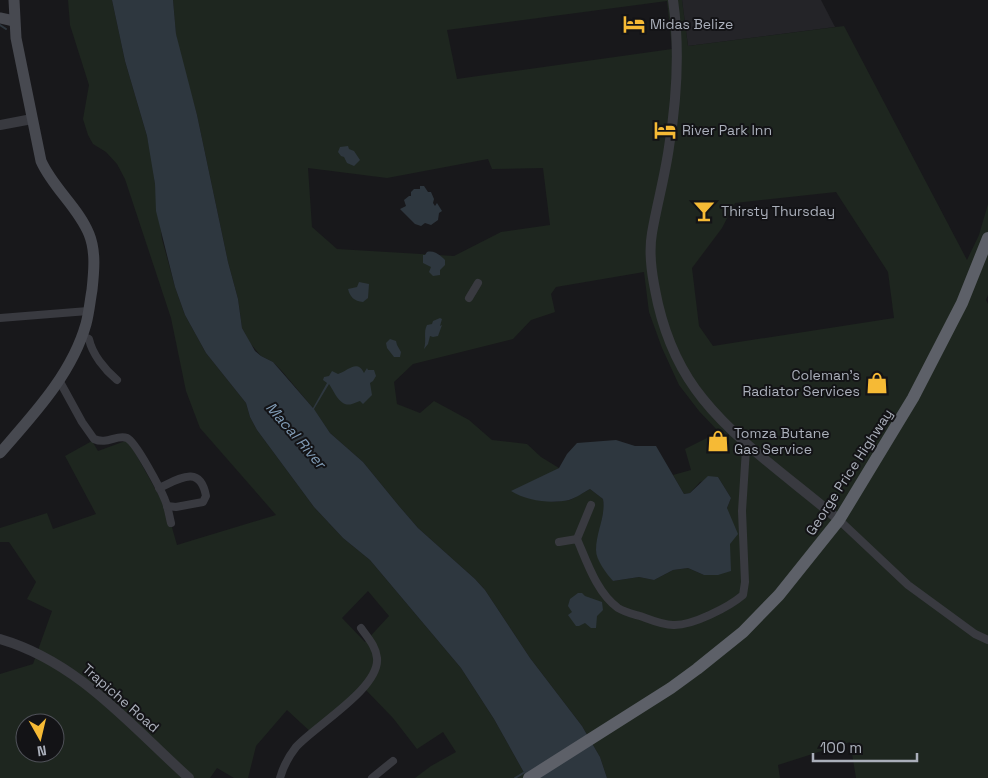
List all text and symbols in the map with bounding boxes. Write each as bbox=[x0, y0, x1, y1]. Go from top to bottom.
hotel icon: Midas Belize bbox=[621, 11, 647, 37]
place label: Midas Belize bbox=[650, 15, 733, 33]
hotel icon: River Park Inn bbox=[652, 117, 678, 143]
place label: River Park Inn bbox=[682, 121, 772, 139]
bar icon: Thirsty Thursday bbox=[691, 198, 717, 224]
place label: Thirsty Thursday bbox=[721, 202, 835, 220]
place label: Coleman's Radiator Services bbox=[742, 366, 860, 400]
shop icon: Coleman's Radiator Services bbox=[864, 370, 890, 396]
water label: Macal River bbox=[262, 398, 331, 473]
street label: George Price Highway bbox=[801, 405, 897, 539]
place label: Tomza Butane Gas Service bbox=[734, 424, 830, 458]
shop icon: Tomza Butane Gas Service bbox=[705, 428, 731, 454]
street label: Trapiche Road bbox=[79, 660, 163, 736]
north arrow bbox=[15, 713, 65, 763]
scale bar bbox=[813, 730, 917, 762]
text: 100 m bbox=[820, 738, 862, 757]
text: N bbox=[36, 741, 48, 760]

